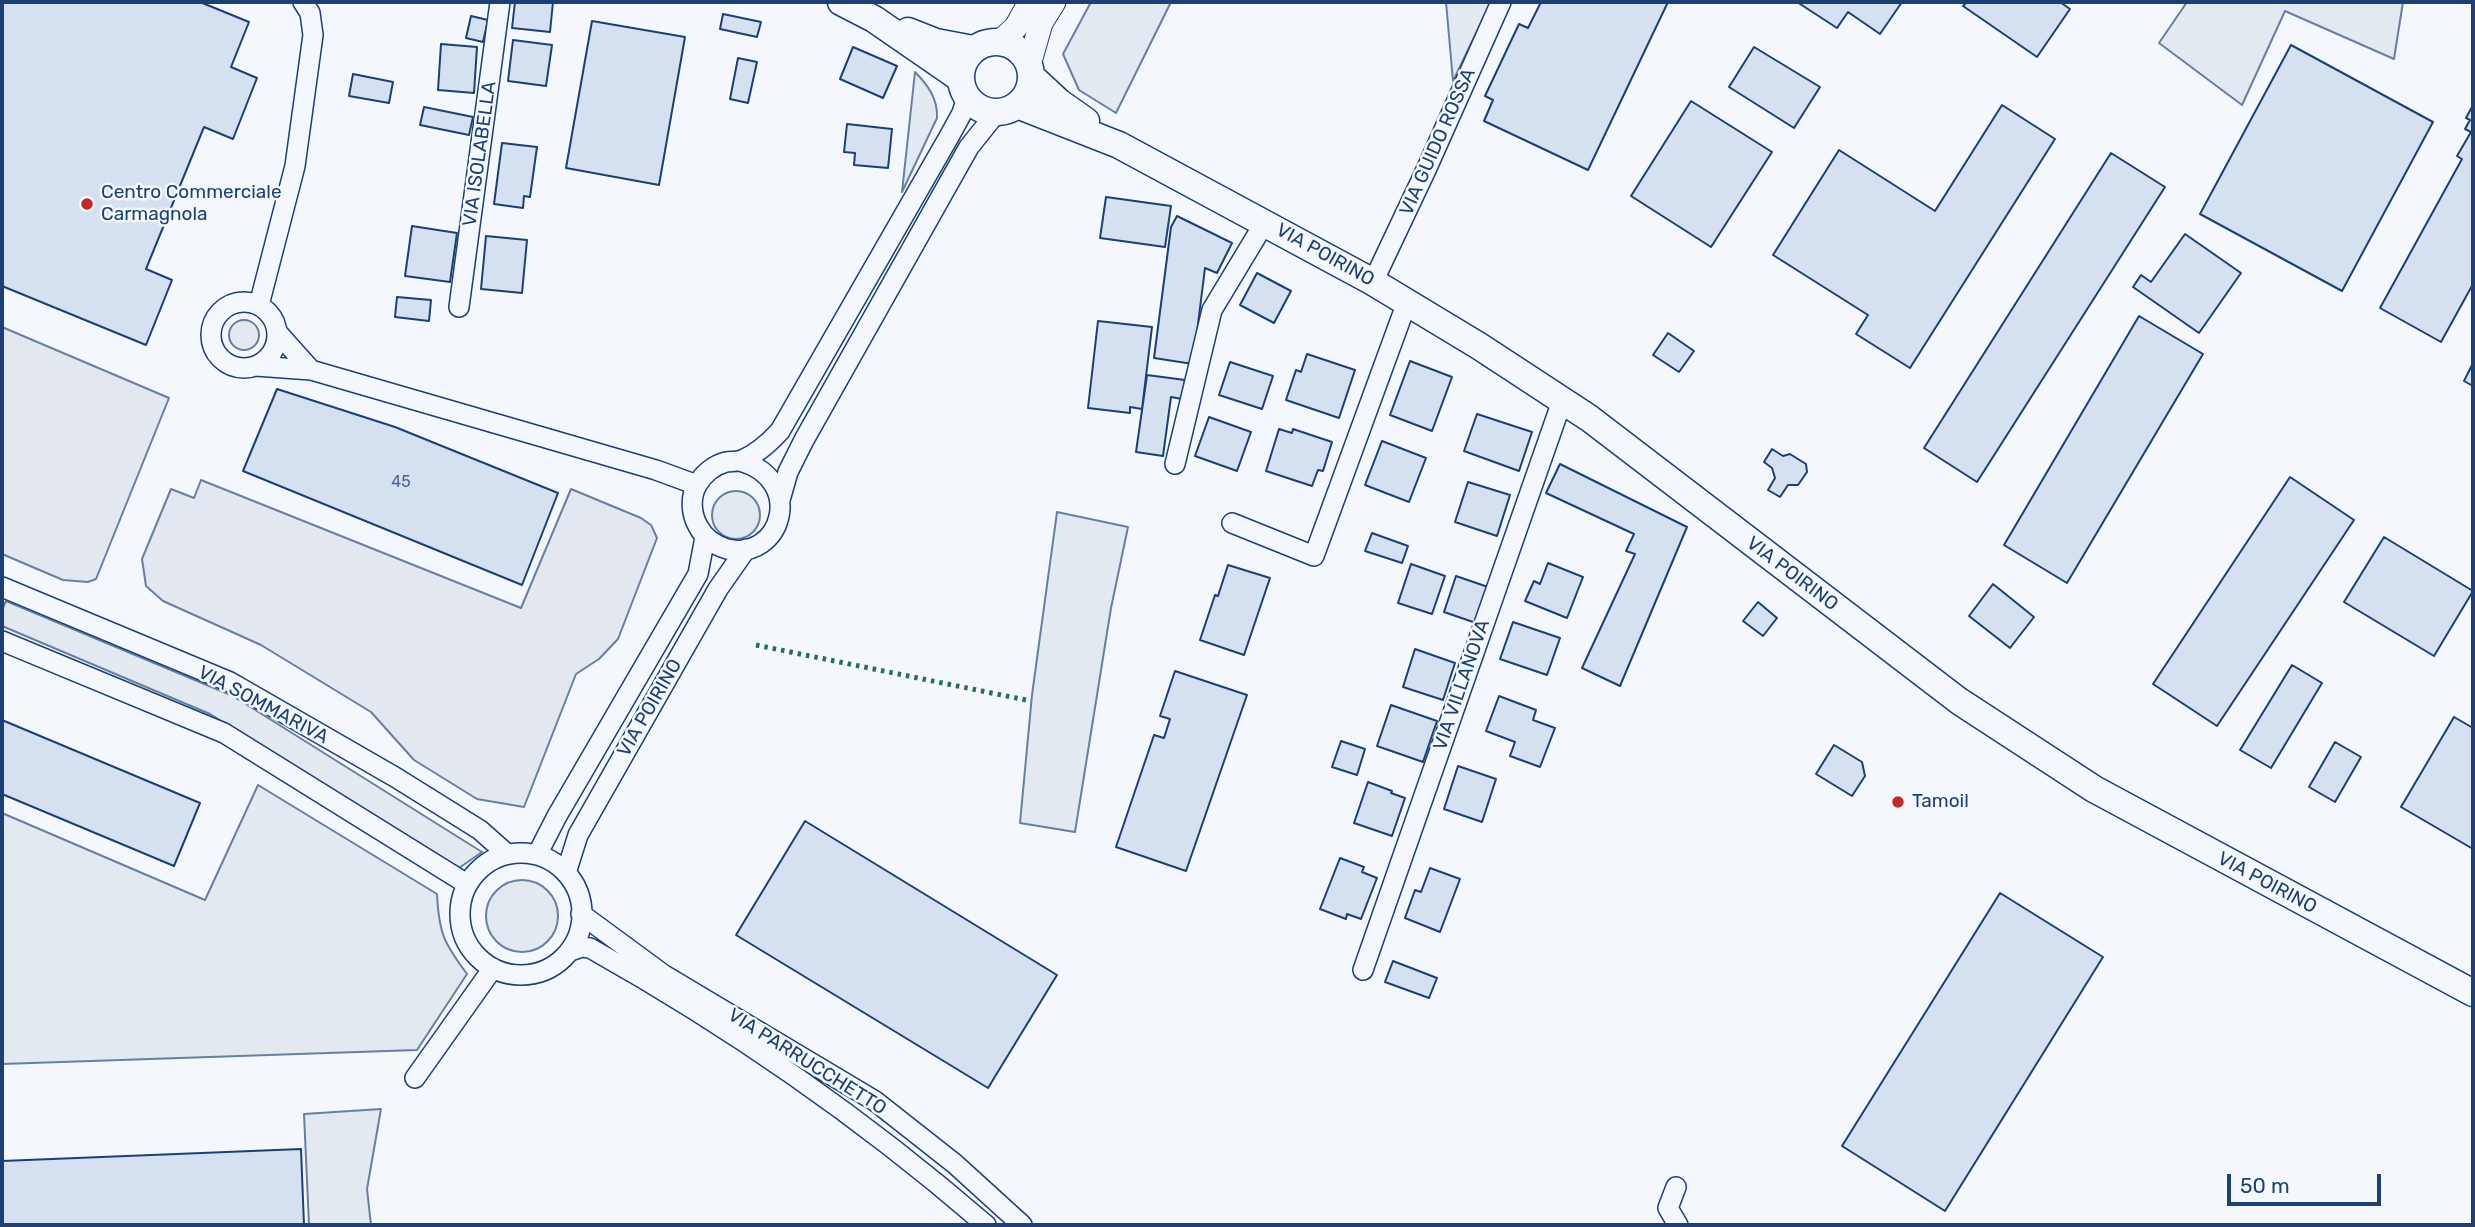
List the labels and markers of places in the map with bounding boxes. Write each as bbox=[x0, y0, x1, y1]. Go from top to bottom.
place label: Centro Commerciale Carmagnola bbox=[101, 182, 282, 226]
marker: Centro Commerciale Carmagnola bbox=[79, 196, 95, 212]
place label: Tamoil bbox=[1912, 791, 1969, 813]
marker: Tamoil bbox=[1890, 794, 1906, 810]

